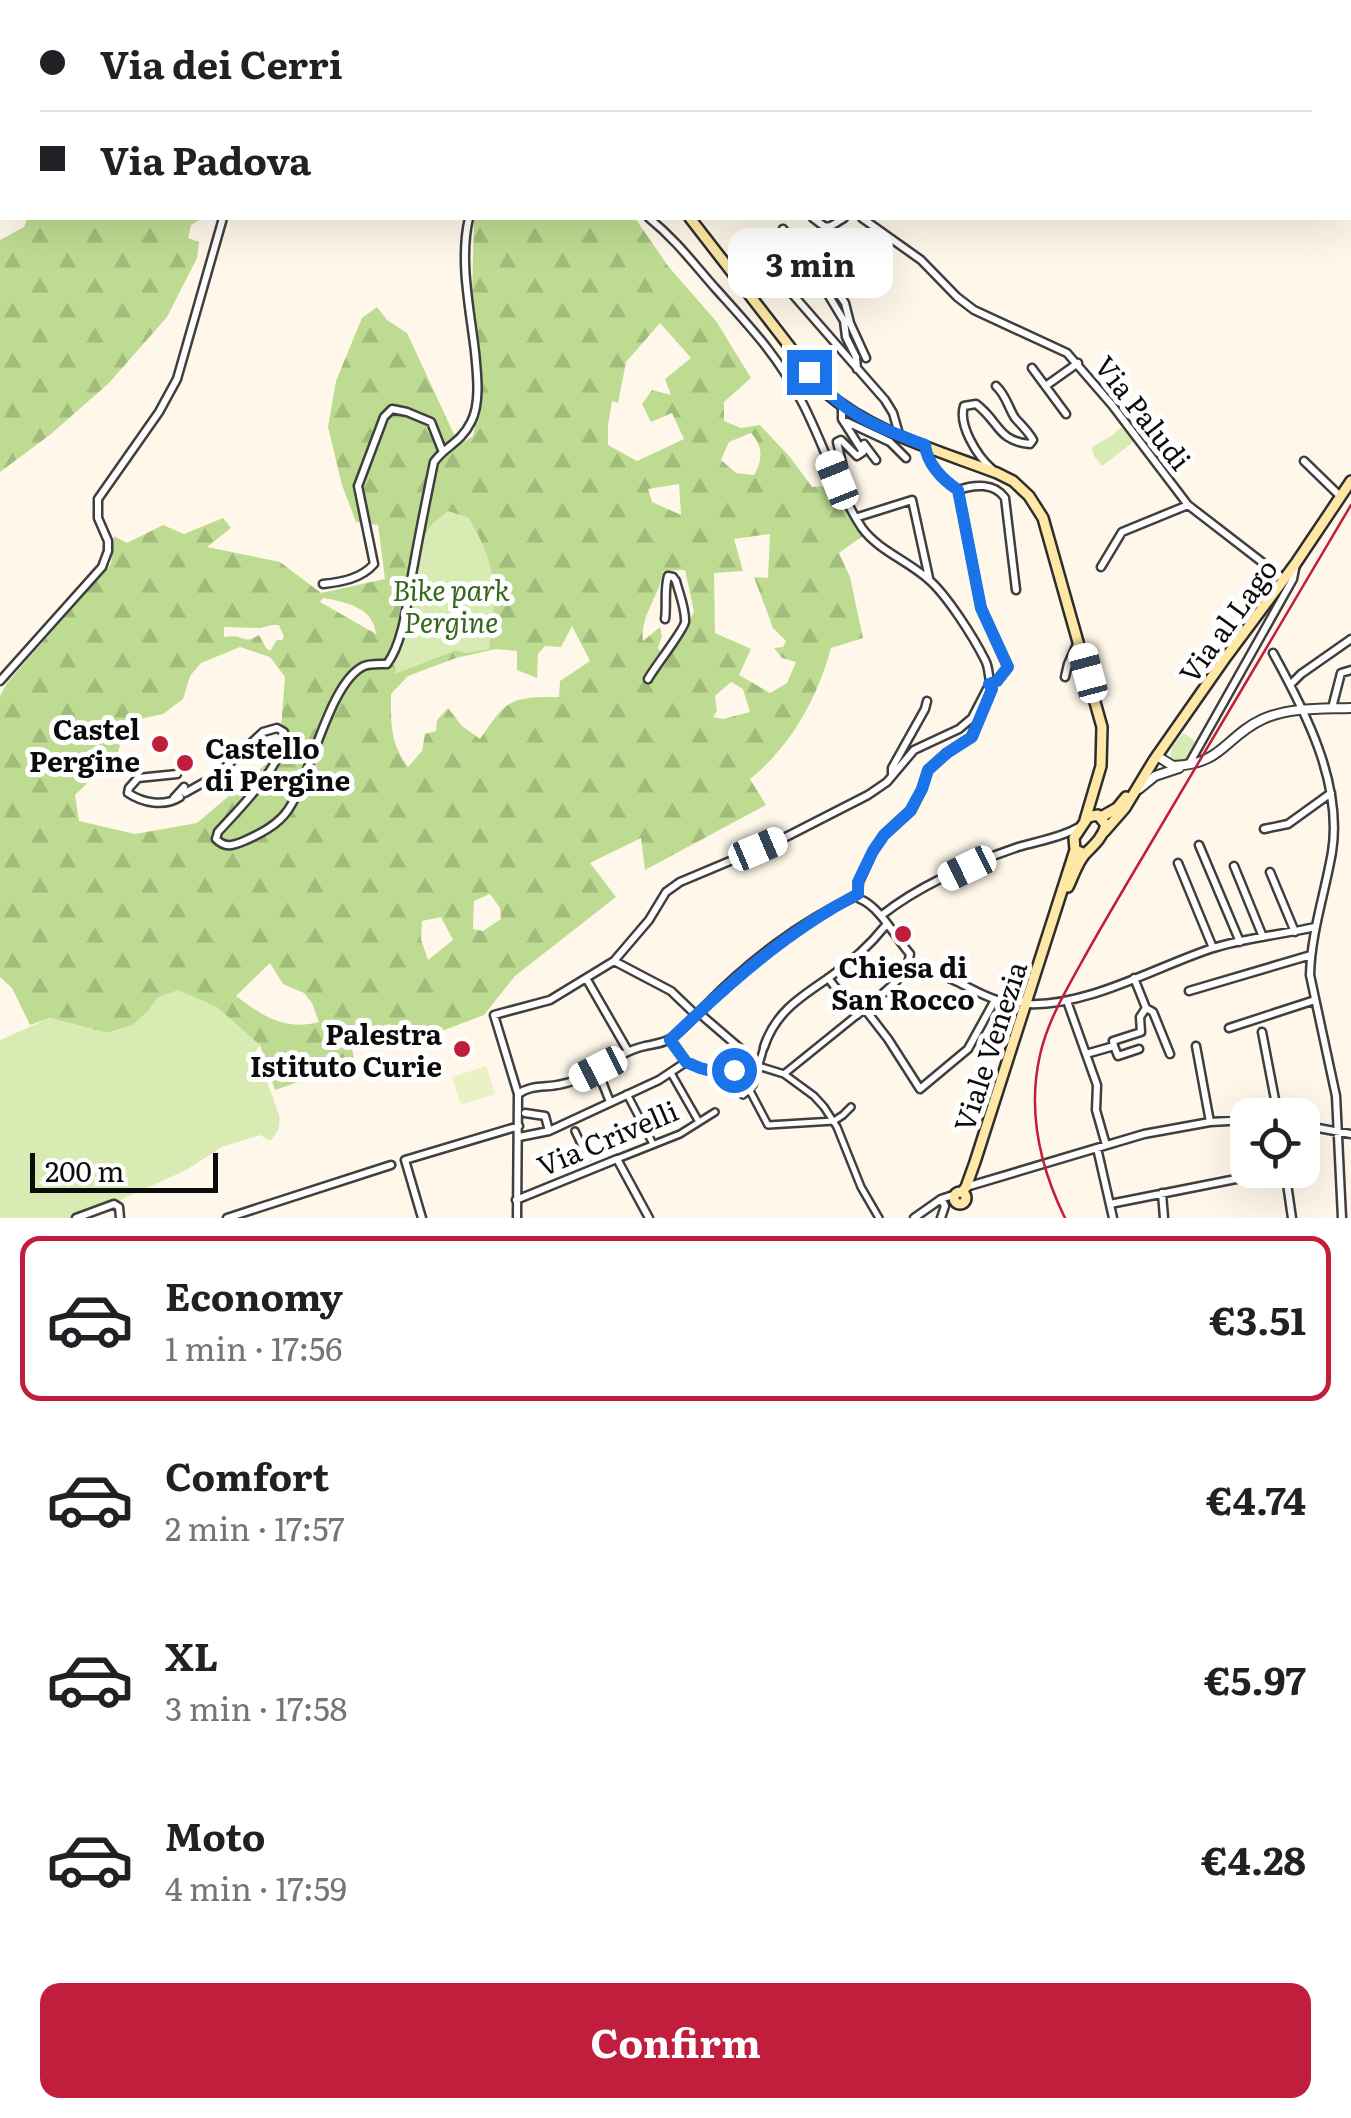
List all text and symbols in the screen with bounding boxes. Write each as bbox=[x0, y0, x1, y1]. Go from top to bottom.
text: Via dei Cerri bbox=[100, 34, 343, 91]
text: Via Padova bbox=[100, 130, 311, 187]
callout: 3 min bbox=[726, 227, 892, 297]
text: 3 min bbox=[765, 239, 856, 287]
street label: Via Paludi bbox=[1086, 346, 1202, 478]
route end bbox=[787, 350, 832, 395]
car bbox=[812, 447, 862, 513]
street label: Via al Lago bbox=[1167, 549, 1287, 691]
park label: Bike park Pergine bbox=[392, 568, 510, 642]
car bbox=[1066, 640, 1110, 706]
place label: Castel Pergine bbox=[29, 707, 140, 781]
place label: Castello di Pergine bbox=[205, 726, 350, 800]
marker: Castel Pergine bbox=[149, 733, 171, 755]
marker: Castello di Pergine bbox=[174, 752, 196, 774]
car bbox=[725, 823, 791, 875]
car bbox=[933, 841, 1001, 895]
marker: Chiesa di San Rocco bbox=[892, 923, 914, 945]
place label: Chiesa di San Rocco bbox=[831, 945, 975, 1019]
street label: Viale Venezia bbox=[942, 955, 1036, 1137]
place label: Palestra Istituto Curie bbox=[250, 1012, 443, 1086]
marker: Palestra Istituto Curie bbox=[451, 1038, 473, 1060]
car bbox=[564, 1042, 632, 1096]
route start bbox=[712, 1048, 757, 1093]
street label: Via Crivelli bbox=[530, 1088, 684, 1186]
map controls bbox=[1230, 1098, 1320, 1188]
button: locate bbox=[1230, 1098, 1320, 1188]
scale bar bbox=[30, 1148, 218, 1192]
text: 200 m bbox=[45, 1149, 124, 1191]
text: Economy bbox=[165, 1266, 343, 1323]
icon: car bbox=[45, 1274, 135, 1364]
text: €3.51 bbox=[1209, 1290, 1306, 1347]
text: 1 min · 17:56 bbox=[165, 1323, 343, 1371]
text: Comfort bbox=[165, 1446, 329, 1503]
icon: car bbox=[45, 1454, 135, 1544]
text: €4.74 bbox=[1206, 1470, 1306, 1527]
text: 2 min · 17:57 bbox=[165, 1503, 345, 1551]
text: XL bbox=[165, 1626, 218, 1683]
icon: car bbox=[45, 1634, 135, 1724]
text: €5.97 bbox=[1204, 1650, 1306, 1707]
text: 3 min · 17:58 bbox=[165, 1683, 347, 1731]
text: Moto bbox=[165, 1806, 265, 1863]
icon: car bbox=[45, 1814, 135, 1904]
text: €4.28 bbox=[1201, 1830, 1306, 1887]
text: 4 min · 17:59 bbox=[165, 1863, 347, 1911]
button: Confirm bbox=[40, 1983, 1311, 2098]

